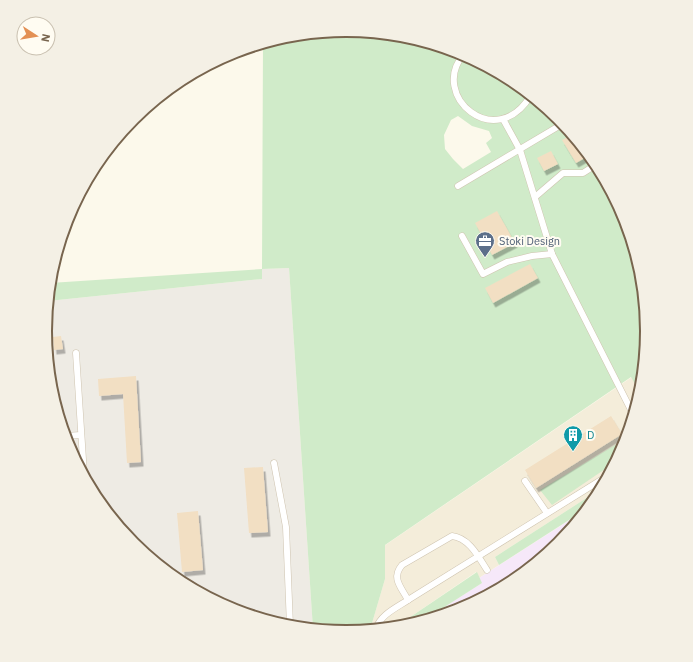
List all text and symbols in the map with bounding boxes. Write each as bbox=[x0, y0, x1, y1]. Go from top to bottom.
north arrow bbox=[16, 16, 56, 56]
text: N bbox=[38, 33, 53, 43]
office icon: Stoki Design bbox=[474, 230, 496, 258]
place label: Stoki Design bbox=[499, 234, 560, 248]
building icon: D bbox=[562, 424, 584, 452]
place label: D bbox=[587, 428, 594, 442]

